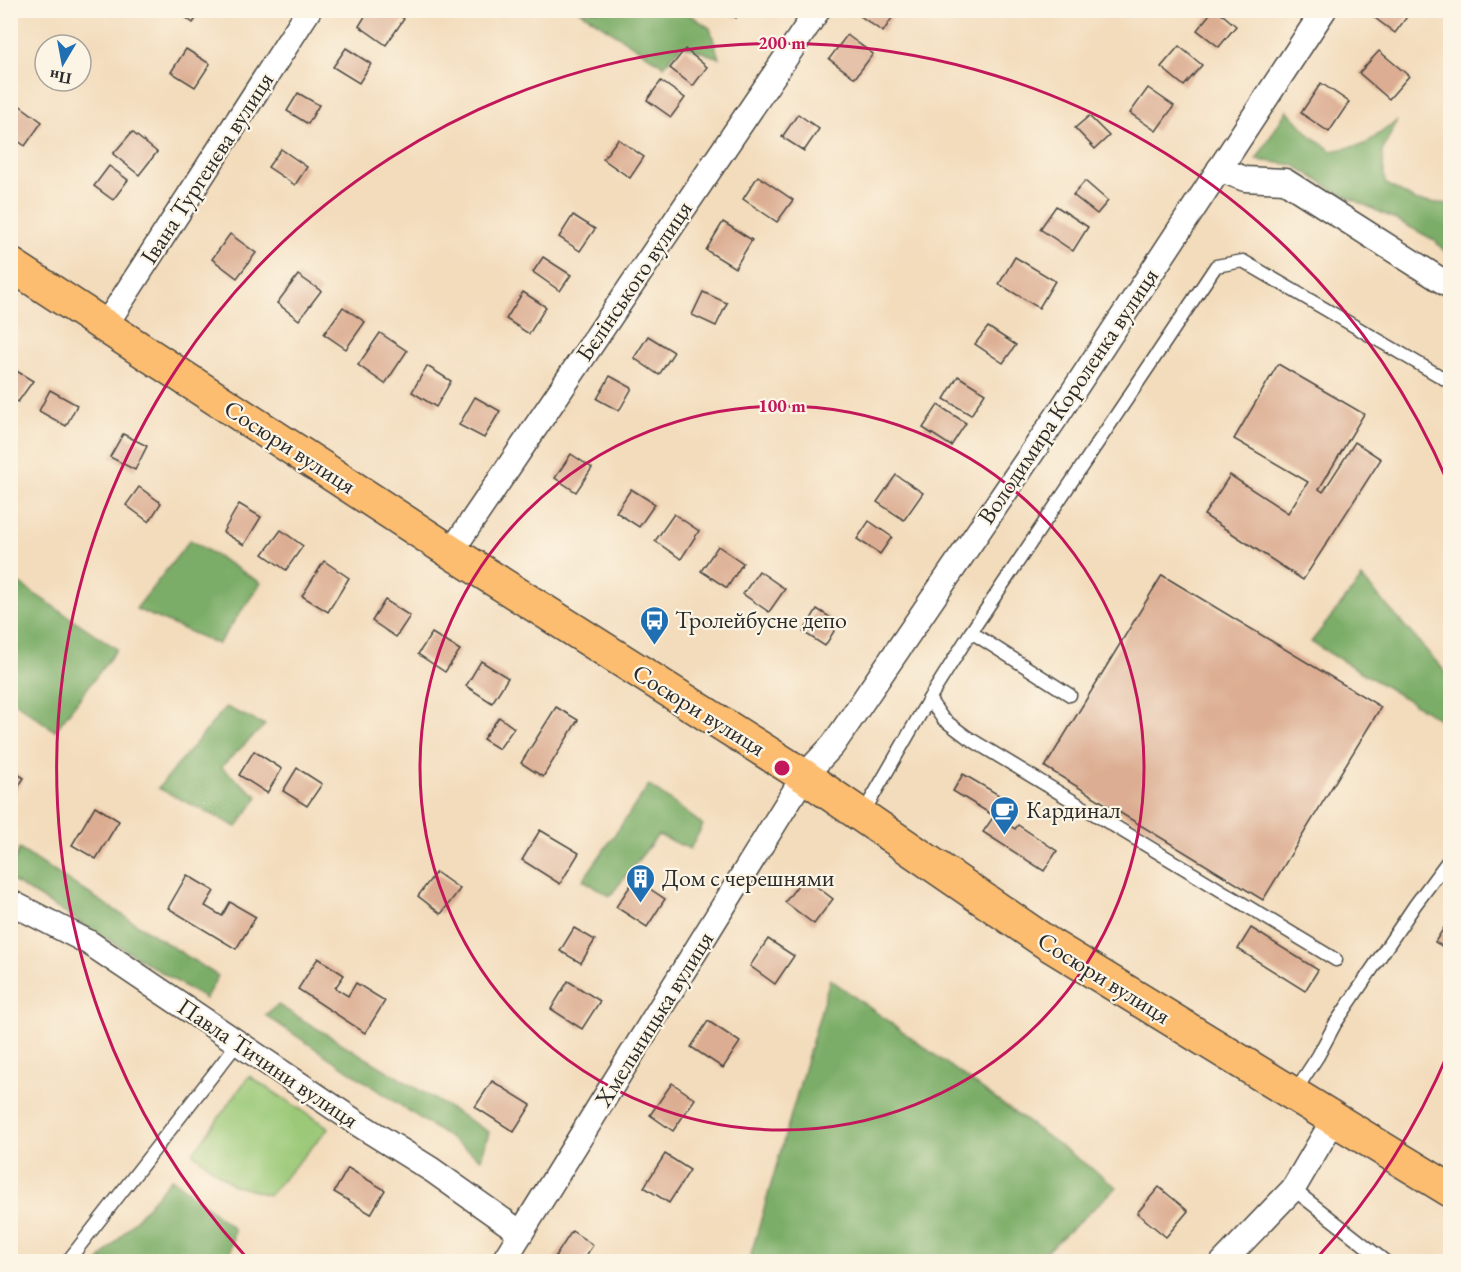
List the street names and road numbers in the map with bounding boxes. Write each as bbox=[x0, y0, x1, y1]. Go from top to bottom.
street label: Івана Тургенєва вулиця bbox=[133, 66, 280, 270]
street label: Бєлінського вулиця bbox=[568, 194, 699, 367]
street label: Володимира Короленка вулиця bbox=[970, 261, 1165, 530]
street label: Сосюри вулиця bbox=[218, 392, 362, 501]
street label: Сосюри вулиця bbox=[627, 656, 772, 763]
street label: Сосюри вулиця bbox=[1032, 924, 1177, 1031]
street label: Хмельницька вулиця bbox=[586, 925, 720, 1113]
street label: Павла Тичини вулиця bbox=[172, 990, 365, 1135]

